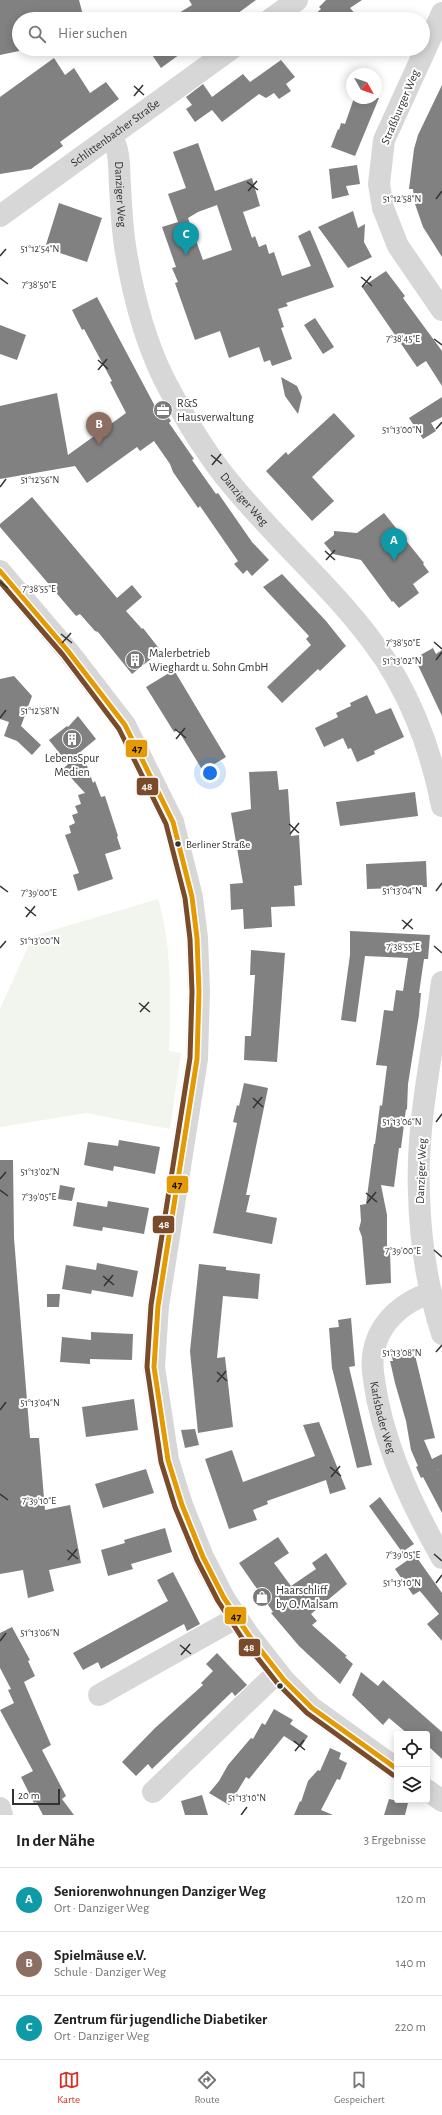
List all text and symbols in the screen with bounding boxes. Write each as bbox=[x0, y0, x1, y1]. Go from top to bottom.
search box bbox=[12, 12, 430, 56]
icon: search bbox=[26, 23, 48, 45]
text: Hier suchen bbox=[58, 26, 128, 41]
north arrow bbox=[346, 68, 382, 104]
street label: Straßburger Weg bbox=[379, 68, 421, 146]
street label: Schlittenbacher Straße bbox=[68, 97, 162, 169]
street label: Danziger Weg bbox=[113, 161, 129, 228]
text: 51°12'58"N bbox=[383, 194, 421, 204]
pin: C bbox=[173, 222, 199, 255]
text: 51°12'54"N bbox=[21, 244, 59, 254]
text: 7°38'50"E bbox=[22, 280, 57, 290]
text: 7°38'45"E bbox=[386, 334, 420, 344]
place label: R&S Hausverwaltung bbox=[177, 397, 254, 423]
office icon: R&S Hausverwaltung bbox=[152, 399, 174, 421]
pin: B bbox=[86, 412, 112, 445]
text: 51°13'00"N bbox=[382, 425, 422, 435]
street label: Danziger Weg bbox=[218, 470, 271, 528]
text: 51°12'56"N bbox=[21, 475, 59, 485]
pin: A bbox=[381, 528, 407, 561]
text: 7°38'55"E bbox=[22, 584, 56, 594]
text: 7°38'50"E bbox=[386, 638, 421, 648]
place label: Malerbetrieb Wieghardt u. Sohn GmbH bbox=[149, 647, 269, 673]
building icon: Malerbetrieb Wieghardt u. Sohn GmbH bbox=[124, 649, 146, 671]
text: 51°13'02"N bbox=[382, 656, 422, 666]
text: 51°12'58"N bbox=[21, 706, 59, 716]
building icon: LebensSpur Medien bbox=[61, 728, 83, 750]
line badge: 47 bbox=[125, 739, 148, 758]
text: 47 bbox=[132, 743, 142, 754]
place label: LebensSpur Medien bbox=[45, 752, 99, 778]
your location bbox=[200, 763, 220, 783]
line badge: 48 bbox=[136, 777, 159, 796]
text: 48 bbox=[142, 781, 152, 792]
marker: Berliner Straße bbox=[173, 839, 183, 849]
place label: Berliner Straße bbox=[186, 839, 250, 850]
text: 51°13'04"N bbox=[382, 886, 422, 896]
text: 7°39'00"E bbox=[21, 888, 57, 898]
text: 51°13'00"N bbox=[20, 936, 60, 946]
text: 7°38'55"E bbox=[386, 942, 420, 952]
text: 51°13'06"N bbox=[382, 1117, 422, 1127]
street label: Danziger Weg bbox=[414, 1138, 428, 1204]
text: 51°13'02"N bbox=[20, 1167, 60, 1177]
line badge: 47 bbox=[166, 1175, 189, 1194]
text: 47 bbox=[172, 1179, 182, 1190]
text: 7°39'05"E bbox=[22, 1192, 57, 1202]
line badge: 48 bbox=[152, 1215, 175, 1234]
text: 48 bbox=[159, 1219, 169, 1230]
text: 7°39'00"E bbox=[385, 1246, 421, 1256]
text: 51°13'08"N bbox=[382, 1348, 422, 1358]
street label: Karlsbader Weg bbox=[368, 1380, 398, 1455]
text: 51°13'04"N bbox=[20, 1398, 60, 1408]
text: 7°39'10"E bbox=[22, 1496, 56, 1506]
text: 7°39'05"E bbox=[386, 1550, 421, 1560]
text: 51°13'10"N bbox=[383, 1578, 421, 1588]
place label: Haarschliff by O. Malsam bbox=[276, 1584, 338, 1611]
shop icon: Haarschliff by O. Malsam bbox=[251, 1586, 273, 1608]
line badge: 47 bbox=[224, 1606, 247, 1625]
text: 47 bbox=[231, 1611, 241, 1622]
text: 51°13'06"N bbox=[20, 1628, 60, 1638]
line badge: 48 bbox=[238, 1638, 261, 1657]
text: 48 bbox=[244, 1642, 254, 1653]
unlabelled marker bbox=[275, 1681, 285, 1691]
map controls bbox=[394, 1731, 430, 1803]
button: locate bbox=[394, 1731, 430, 1767]
button: layers bbox=[394, 1767, 430, 1803]
scale bar bbox=[12, 1787, 60, 1806]
text: 20 m bbox=[18, 1790, 39, 1801]
text: 51°13'10"N bbox=[228, 1793, 266, 1803]
text: In der Nähe bbox=[16, 1832, 95, 1849]
text: 3 Ergebnisse bbox=[364, 1834, 426, 1847]
text: Seniorenwohnungen Danziger Weg bbox=[54, 1884, 266, 1899]
text: A bbox=[25, 1893, 33, 1906]
text: 120 m bbox=[396, 1893, 426, 1906]
text: Ort · Danziger Weg bbox=[54, 1902, 149, 1915]
text: Spielmäuse e.V. bbox=[54, 1948, 146, 1963]
text: B bbox=[25, 1957, 33, 1970]
text: 140 m bbox=[396, 1957, 426, 1970]
text: Schule · Danziger Weg bbox=[54, 1966, 166, 1979]
text: Zentrum für jugendliche Diabetiker bbox=[54, 2012, 267, 2027]
text: C bbox=[26, 2021, 32, 2034]
text: 220 m bbox=[395, 2021, 426, 2034]
text: Ort · Danziger Weg bbox=[54, 2030, 149, 2043]
tab: Karte bbox=[57, 2069, 80, 2106]
tab: Route bbox=[194, 2069, 220, 2106]
tab: Gespeichert bbox=[334, 2069, 385, 2106]

